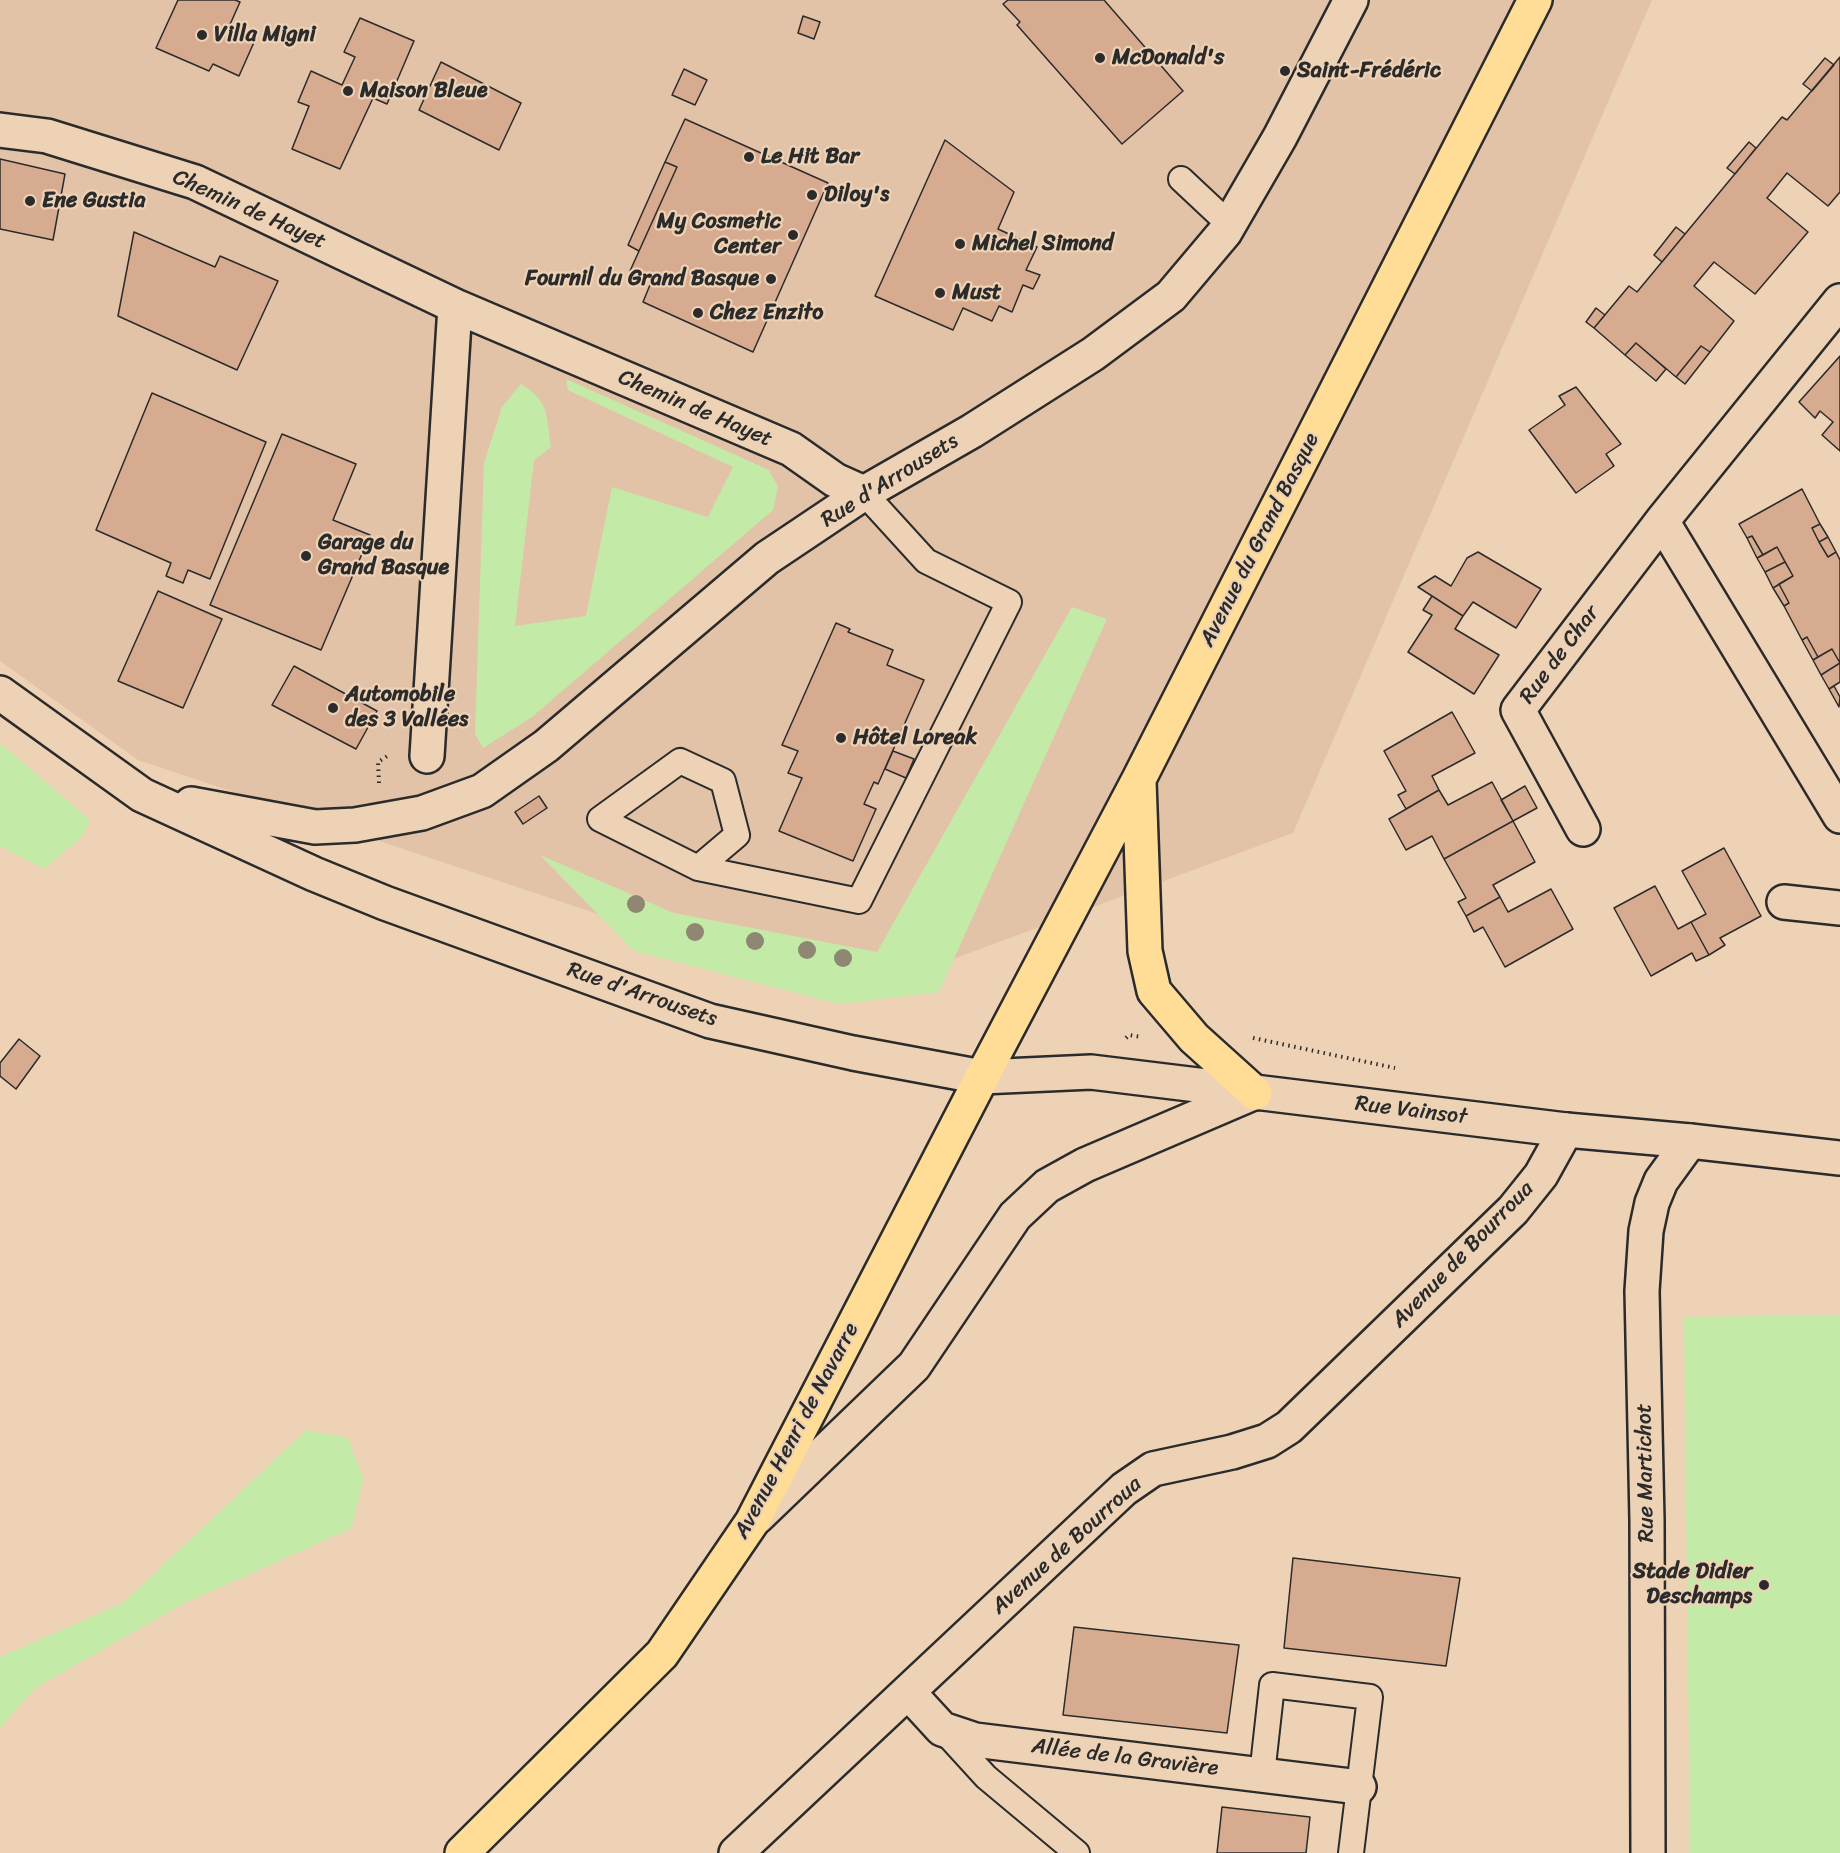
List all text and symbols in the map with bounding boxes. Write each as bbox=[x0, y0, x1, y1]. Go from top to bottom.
place label: Villa Migni bbox=[214, 22, 316, 48]
marker: Villa Migni bbox=[195, 28, 209, 42]
place label: McDonald's bbox=[1112, 45, 1224, 71]
marker: McDonald's bbox=[1093, 51, 1107, 65]
place label: Saint-Frédéric bbox=[1297, 58, 1441, 84]
marker: Saint-Frédéric bbox=[1278, 64, 1292, 78]
place label: Maison Bleue bbox=[360, 78, 488, 104]
marker: Maison Bleue bbox=[341, 84, 355, 98]
place label: Le Hit Bar bbox=[761, 144, 859, 170]
marker: Le Hit Bar bbox=[742, 150, 756, 164]
street label: Chemin de Hayet bbox=[168, 164, 330, 256]
place label: Diloy's bbox=[824, 182, 889, 208]
place label: Ene Gustia bbox=[42, 188, 145, 214]
marker: Diloy's bbox=[805, 188, 819, 202]
marker: Ene Gustia bbox=[23, 194, 37, 208]
place label: My Cosmetic Center bbox=[657, 209, 781, 260]
marker: My Cosmetic Center bbox=[786, 228, 800, 242]
place label: Michel Simond bbox=[972, 231, 1113, 257]
marker: Michel Simond bbox=[953, 237, 967, 251]
place label: Fournil du Grand Basque bbox=[525, 266, 759, 292]
marker: Fournil du Grand Basque bbox=[764, 272, 778, 286]
place label: Must bbox=[952, 280, 1001, 306]
marker: Must bbox=[933, 286, 947, 300]
place label: Chez Enzito bbox=[710, 300, 823, 326]
marker: Chez Enzito bbox=[691, 306, 705, 320]
street label: Chemin de Hayet bbox=[614, 365, 776, 453]
street label: Rue d'Arrousets bbox=[817, 428, 963, 534]
street label: Avenue du Grand Basque bbox=[1195, 429, 1325, 651]
place label: Garage du Grand Basque bbox=[318, 530, 449, 582]
marker: Garage du Grand Basque bbox=[299, 549, 313, 563]
street label: Rue de Char bbox=[1515, 601, 1605, 709]
place label: Automobile des 3 Vallées bbox=[345, 682, 468, 734]
marker: Automobile des 3 Vallées bbox=[326, 701, 340, 715]
place label: Hôtel Loreak bbox=[853, 725, 977, 751]
marker: Hôtel Loreak bbox=[834, 731, 848, 745]
street label: Rue d'Arrousets bbox=[564, 957, 720, 1033]
street label: Rue Vainsot bbox=[1354, 1091, 1468, 1131]
street label: Avenue de Bourroua bbox=[1386, 1176, 1540, 1334]
street label: Avenue Henri de Navarre bbox=[729, 1319, 865, 1543]
street label: Rue Martichot bbox=[1632, 1403, 1660, 1543]
street label: Avenue de Bourroua bbox=[986, 1472, 1148, 1620]
place label: Stade Didier Deschamps bbox=[1632, 1559, 1752, 1610]
marker: Stade Didier Deschamps bbox=[1757, 1578, 1771, 1592]
street label: Allée de la Gravière bbox=[1030, 1733, 1220, 1783]

